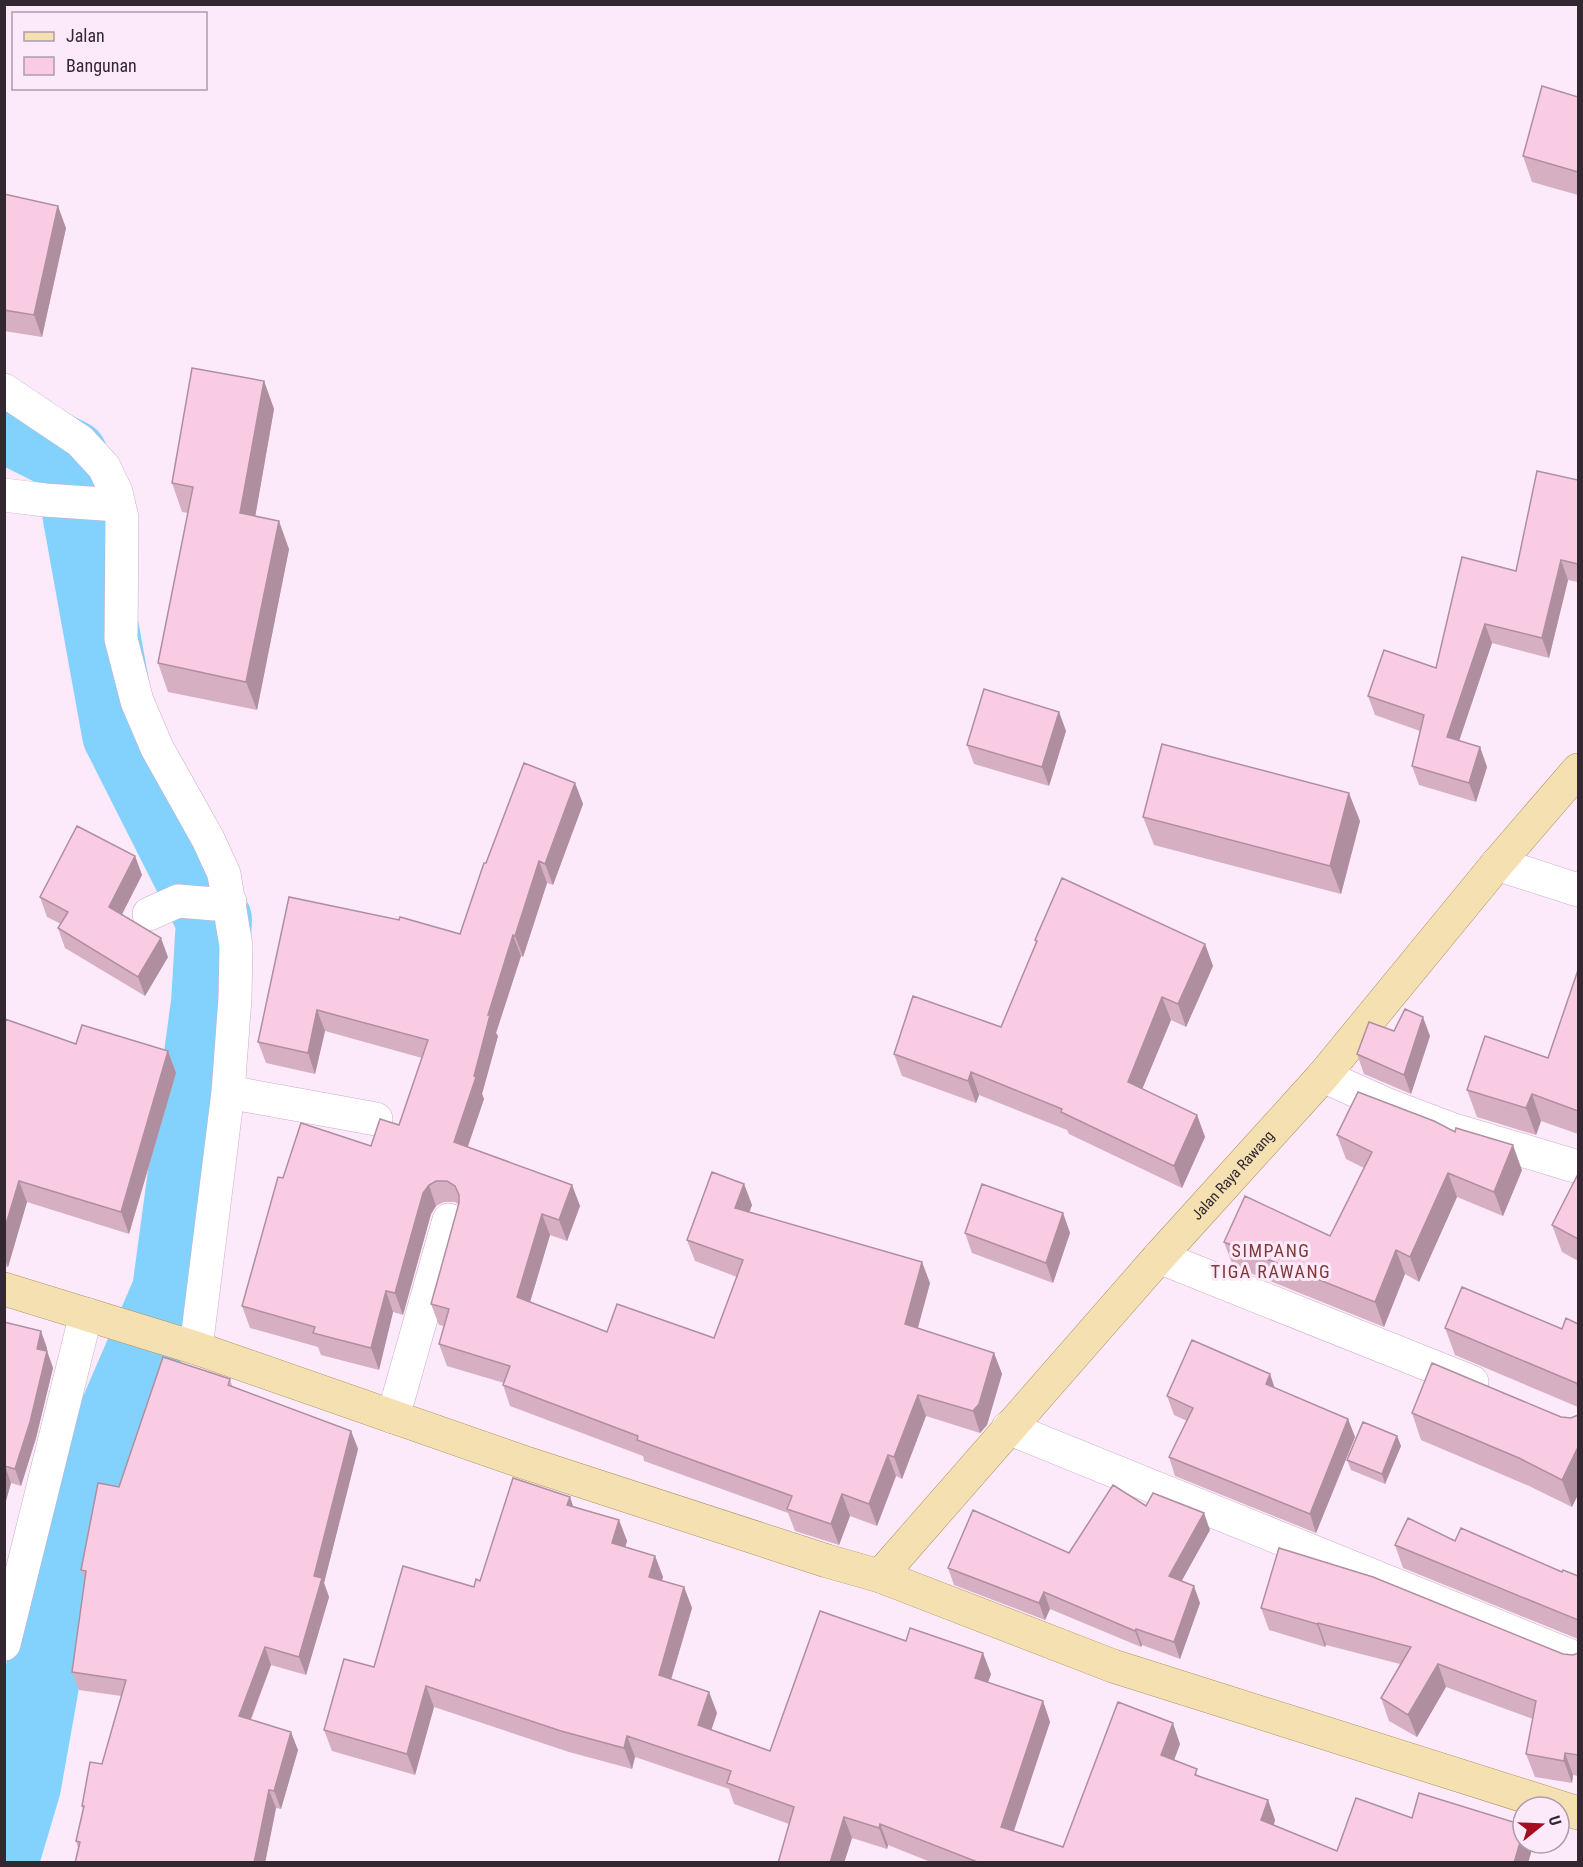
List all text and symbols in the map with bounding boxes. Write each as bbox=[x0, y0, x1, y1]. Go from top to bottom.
legend bbox=[12, 12, 207, 90]
text: Jalan bbox=[66, 25, 105, 46]
text: Bangunan bbox=[66, 55, 137, 76]
street label: Jalan Raya Rawang bbox=[1188, 1127, 1278, 1224]
district label: SIMPANG TIGA RAWANG bbox=[1211, 1240, 1331, 1282]
north arrow bbox=[1511, 1795, 1571, 1855]
text: U bbox=[1544, 1813, 1565, 1828]

